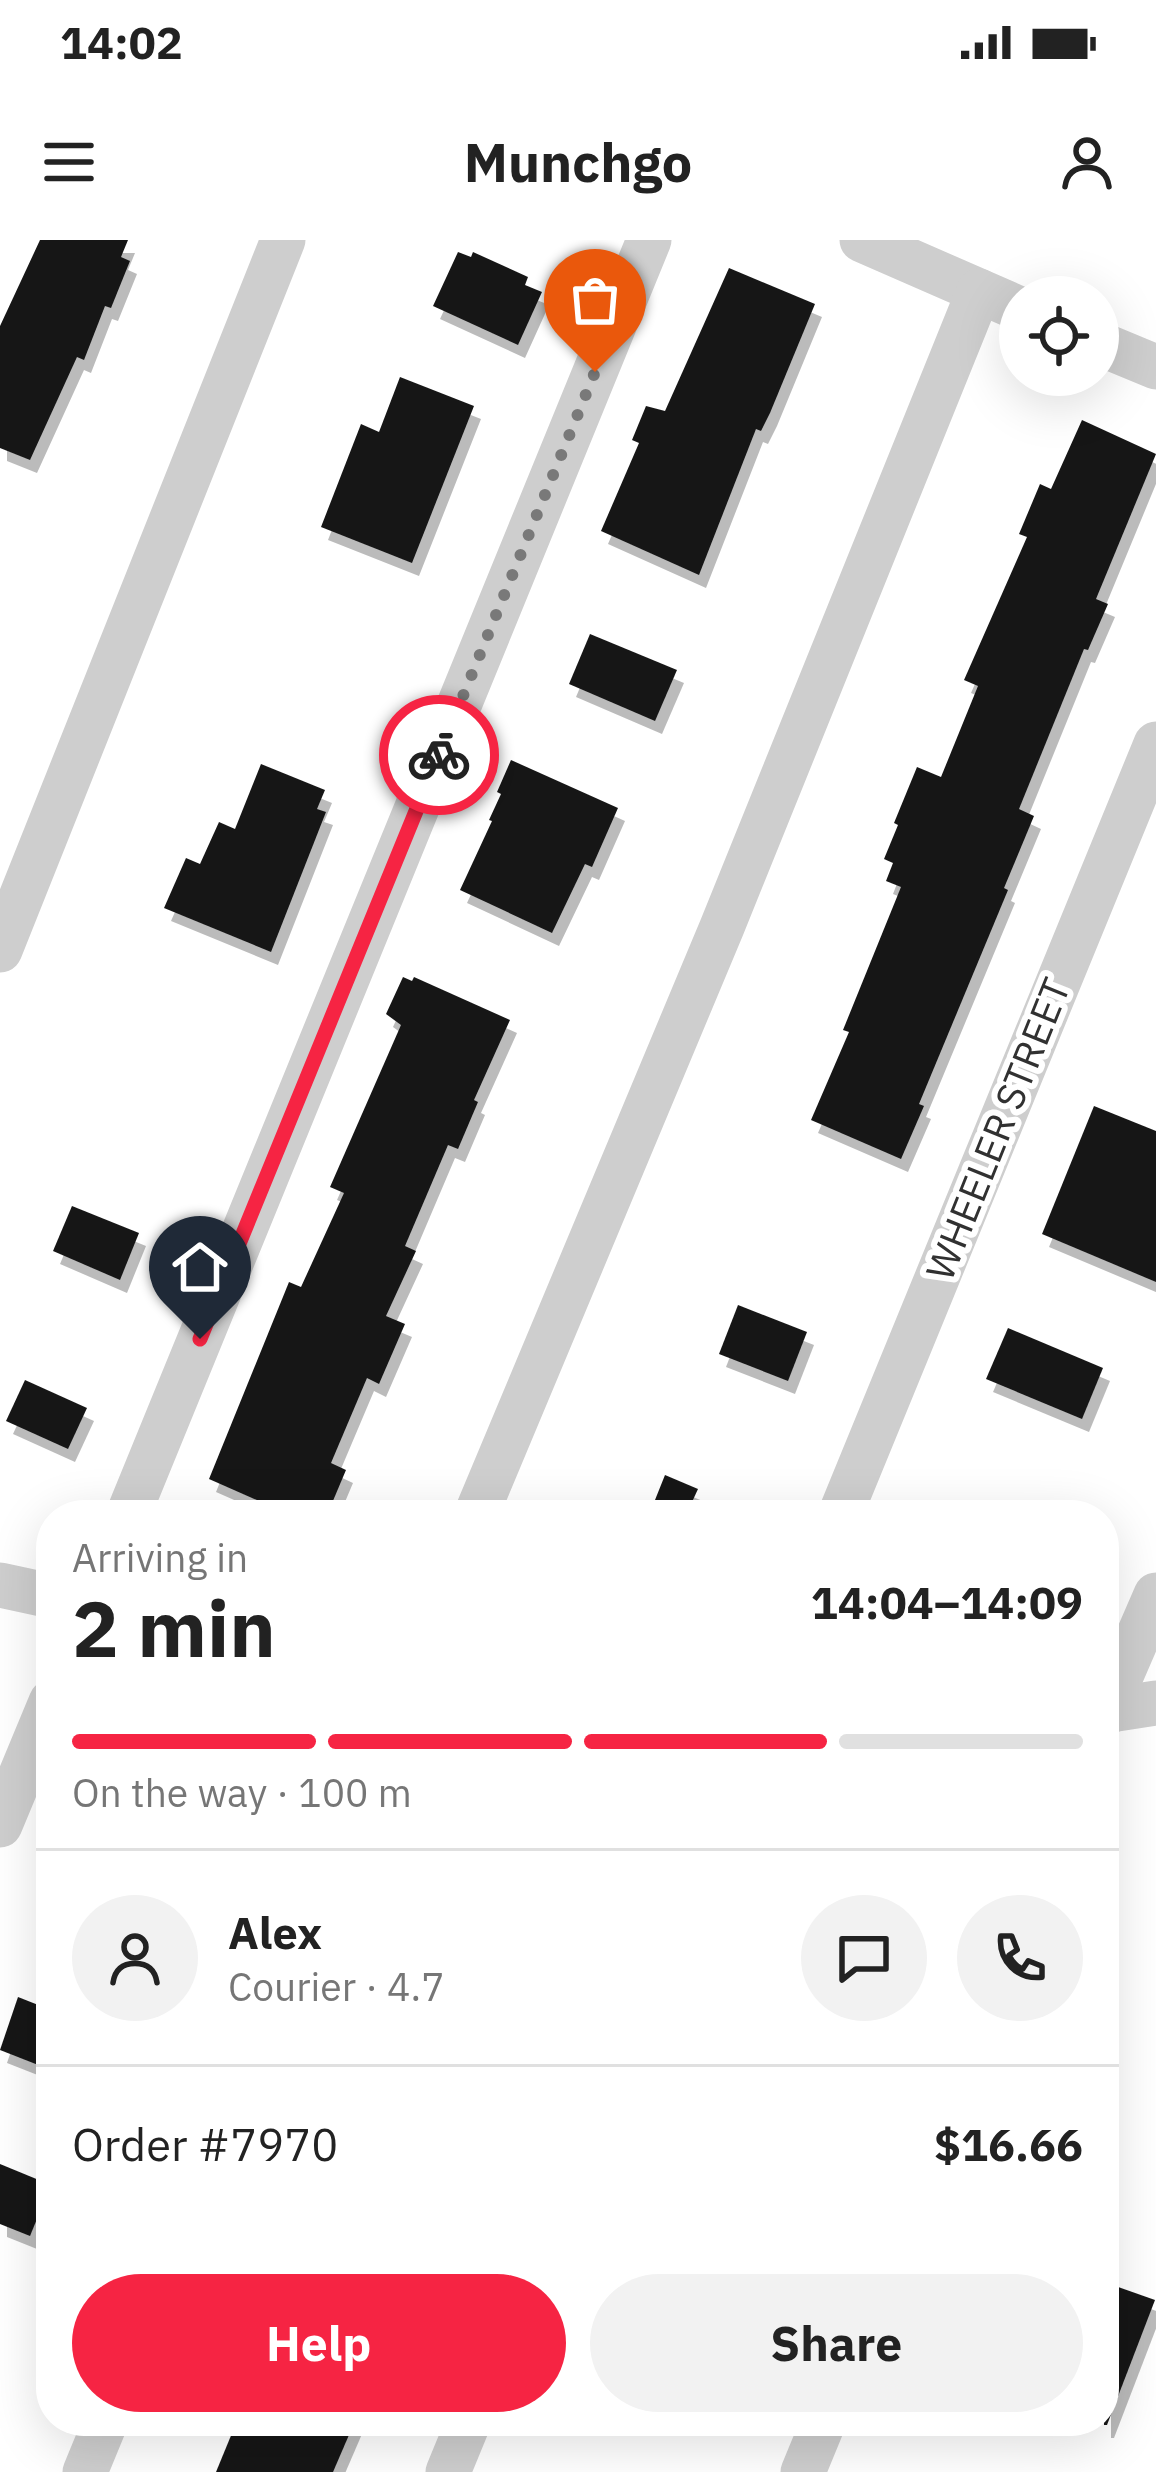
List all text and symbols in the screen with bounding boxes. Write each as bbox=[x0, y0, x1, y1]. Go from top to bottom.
text: 14:02 bbox=[60, 13, 183, 71]
text: Munchgo bbox=[464, 127, 692, 197]
icon: menu bbox=[36, 129, 102, 195]
icon: person bbox=[1054, 129, 1120, 195]
pin bbox=[544, 249, 646, 372]
icon: bag bbox=[562, 267, 628, 333]
map controls bbox=[999, 276, 1119, 396]
button: locate bbox=[999, 276, 1119, 396]
courier bbox=[379, 695, 499, 815]
icon: bike bbox=[406, 722, 472, 788]
street label: WHEELER STREET bbox=[914, 970, 1081, 1287]
pin bbox=[149, 1216, 251, 1339]
icon: home bbox=[167, 1234, 233, 1300]
text: Arriving in bbox=[72, 1532, 248, 1583]
text: 14:04–14:09 bbox=[811, 1573, 1083, 1631]
text: 2 min bbox=[72, 1577, 276, 1678]
text: On the way · 100 m bbox=[72, 1767, 412, 1818]
button: person bbox=[72, 1895, 198, 2021]
button: chat bbox=[801, 1895, 927, 2021]
button: phone bbox=[957, 1895, 1083, 2021]
text: Alex bbox=[228, 1903, 322, 1961]
text: Courier · 4.7 bbox=[228, 1961, 445, 2012]
text: Order #7970 bbox=[72, 2115, 338, 2173]
text: $16.66 bbox=[934, 2115, 1083, 2173]
button: Help bbox=[72, 2274, 566, 2412]
button: Share bbox=[590, 2274, 1083, 2412]

